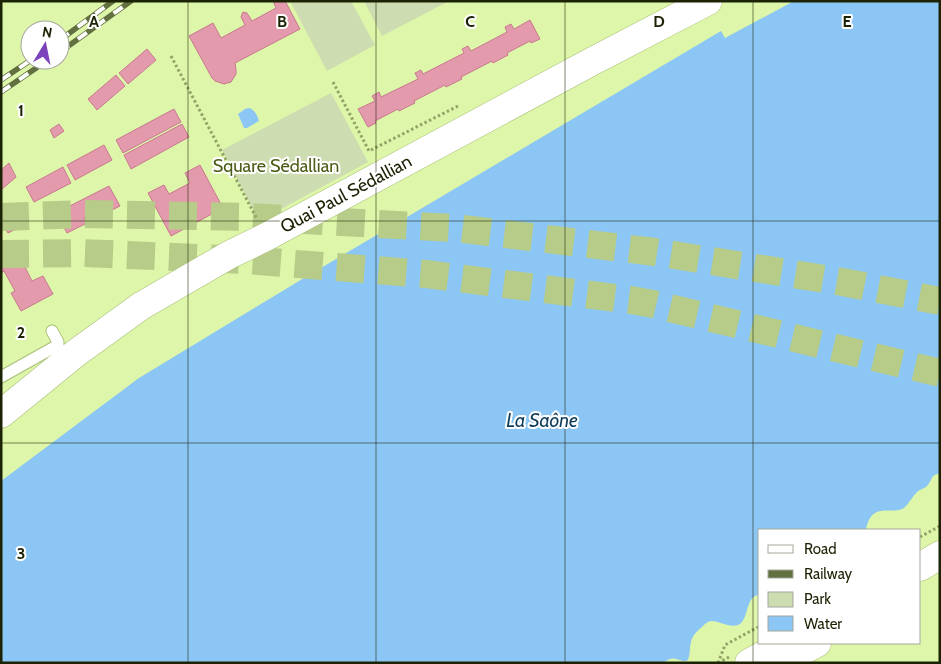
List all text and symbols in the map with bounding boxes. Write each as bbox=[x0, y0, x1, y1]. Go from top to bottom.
text: A bbox=[89, 12, 99, 31]
text: B bbox=[277, 12, 287, 31]
text: C bbox=[465, 12, 475, 31]
text: D bbox=[653, 12, 665, 31]
text: E bbox=[842, 12, 852, 31]
north arrow bbox=[20, 20, 70, 70]
text: N bbox=[41, 22, 54, 42]
text: 1 bbox=[18, 101, 24, 120]
street label: Quai Paul Sédallian bbox=[277, 150, 415, 238]
park label: Square Sédallian bbox=[213, 155, 339, 177]
text: 2 bbox=[17, 323, 25, 342]
water label: La Saône bbox=[506, 409, 578, 432]
legend bbox=[758, 529, 921, 644]
text: Road bbox=[804, 540, 837, 558]
text: 3 bbox=[17, 544, 25, 563]
text: Railway bbox=[804, 565, 853, 583]
text: Park bbox=[804, 590, 831, 608]
text: Water bbox=[804, 615, 842, 633]

